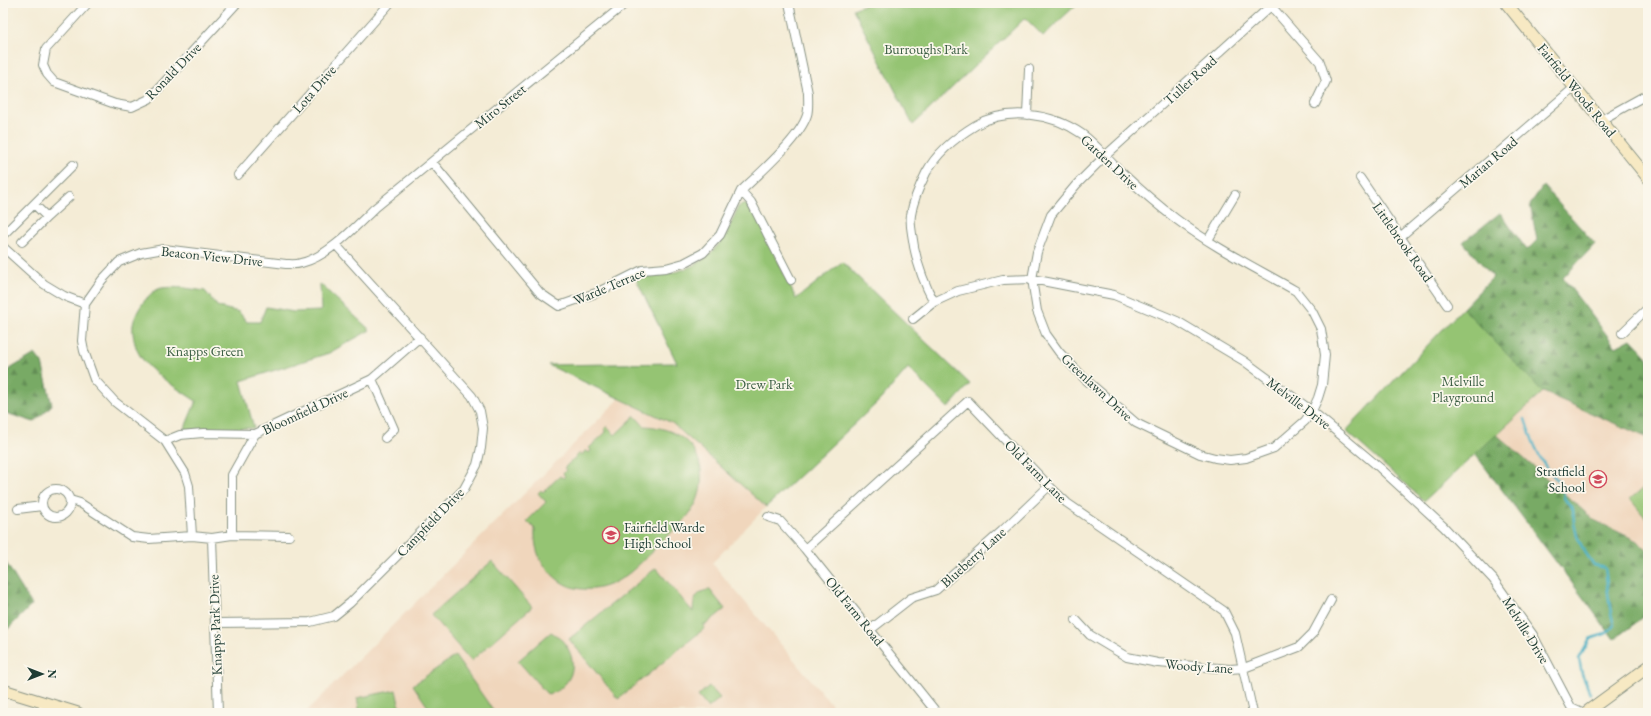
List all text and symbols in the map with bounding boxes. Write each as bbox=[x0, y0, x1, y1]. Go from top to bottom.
street label: Ronald Drive bbox=[141, 38, 205, 104]
street label: Fairfield Woods Road bbox=[1534, 39, 1621, 141]
park label: Burroughs Park bbox=[884, 40, 968, 58]
street label: Tuller Road bbox=[1160, 51, 1221, 109]
street label: Lota Drive bbox=[288, 61, 340, 117]
street label: Miro Street bbox=[471, 79, 530, 132]
street label: Garden Drive bbox=[1077, 130, 1143, 194]
street label: Marian Road bbox=[1455, 132, 1522, 192]
street label: Littlebrook Road bbox=[1369, 199, 1438, 286]
street label: Beacon View Drive bbox=[160, 242, 264, 270]
street label: Warde Terrace bbox=[570, 263, 648, 309]
park label: Knapps Green bbox=[166, 342, 244, 360]
street label: Greenlawn Drive bbox=[1057, 349, 1137, 425]
park label: Melville Playground bbox=[1432, 372, 1495, 406]
street label: Melville Drive bbox=[1263, 373, 1335, 433]
park label: Drew Park bbox=[736, 375, 793, 393]
street label: Bloomfield Drive bbox=[259, 383, 351, 439]
street label: Old Farm Lane bbox=[1001, 436, 1071, 506]
place label: Stratfield School bbox=[1536, 462, 1586, 496]
school or university icon: Stratfield School bbox=[1588, 469, 1608, 489]
street label: Campfield Drive bbox=[392, 483, 468, 560]
place label: Fairfield Warde High School bbox=[624, 518, 705, 552]
street label: Blueberry Lane bbox=[937, 523, 1010, 591]
school or university icon: Fairfield Warde High School bbox=[601, 525, 621, 545]
street label: Old Farm Road bbox=[822, 573, 889, 650]
street label: Knapps Park Drive bbox=[204, 574, 226, 676]
street label: Melville Drive bbox=[1498, 593, 1554, 667]
north arrow bbox=[22, 654, 62, 694]
street label: Woody Lane bbox=[1164, 655, 1234, 677]
text: N bbox=[45, 670, 59, 679]

